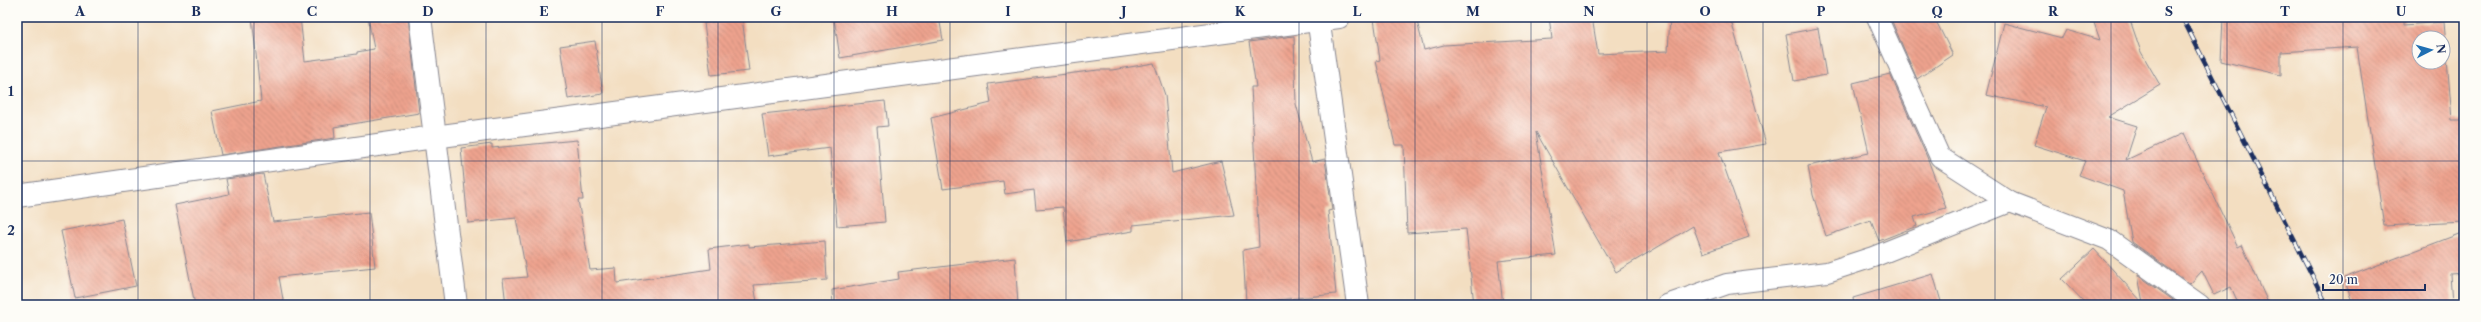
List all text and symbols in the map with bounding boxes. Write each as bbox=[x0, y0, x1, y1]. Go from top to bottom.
text: A bbox=[74, 3, 86, 19]
text: B bbox=[191, 3, 201, 19]
text: C bbox=[307, 3, 317, 19]
text: D bbox=[422, 3, 434, 19]
text: E bbox=[539, 3, 549, 19]
text: F bbox=[656, 3, 665, 19]
text: G bbox=[770, 3, 782, 19]
text: H bbox=[886, 3, 898, 19]
text: I bbox=[1005, 3, 1011, 19]
text: J bbox=[1119, 3, 1127, 19]
text: K bbox=[1235, 3, 1246, 19]
text: L bbox=[1353, 3, 1362, 19]
text: M bbox=[1466, 3, 1480, 19]
text: N bbox=[1583, 3, 1595, 19]
text: O bbox=[1699, 3, 1711, 19]
text: P bbox=[1817, 3, 1826, 19]
text: Q bbox=[1931, 3, 1943, 19]
text: R bbox=[2048, 3, 2059, 19]
text: S bbox=[2165, 3, 2173, 19]
text: T bbox=[2280, 3, 2290, 19]
text: U bbox=[2396, 3, 2407, 19]
north arrow bbox=[2411, 30, 2451, 70]
text: N bbox=[2433, 43, 2448, 55]
text: 1 bbox=[8, 83, 14, 99]
text: 2 bbox=[7, 222, 15, 238]
scale bar bbox=[2323, 266, 2425, 292]
text: 20 m bbox=[2329, 272, 2358, 287]

